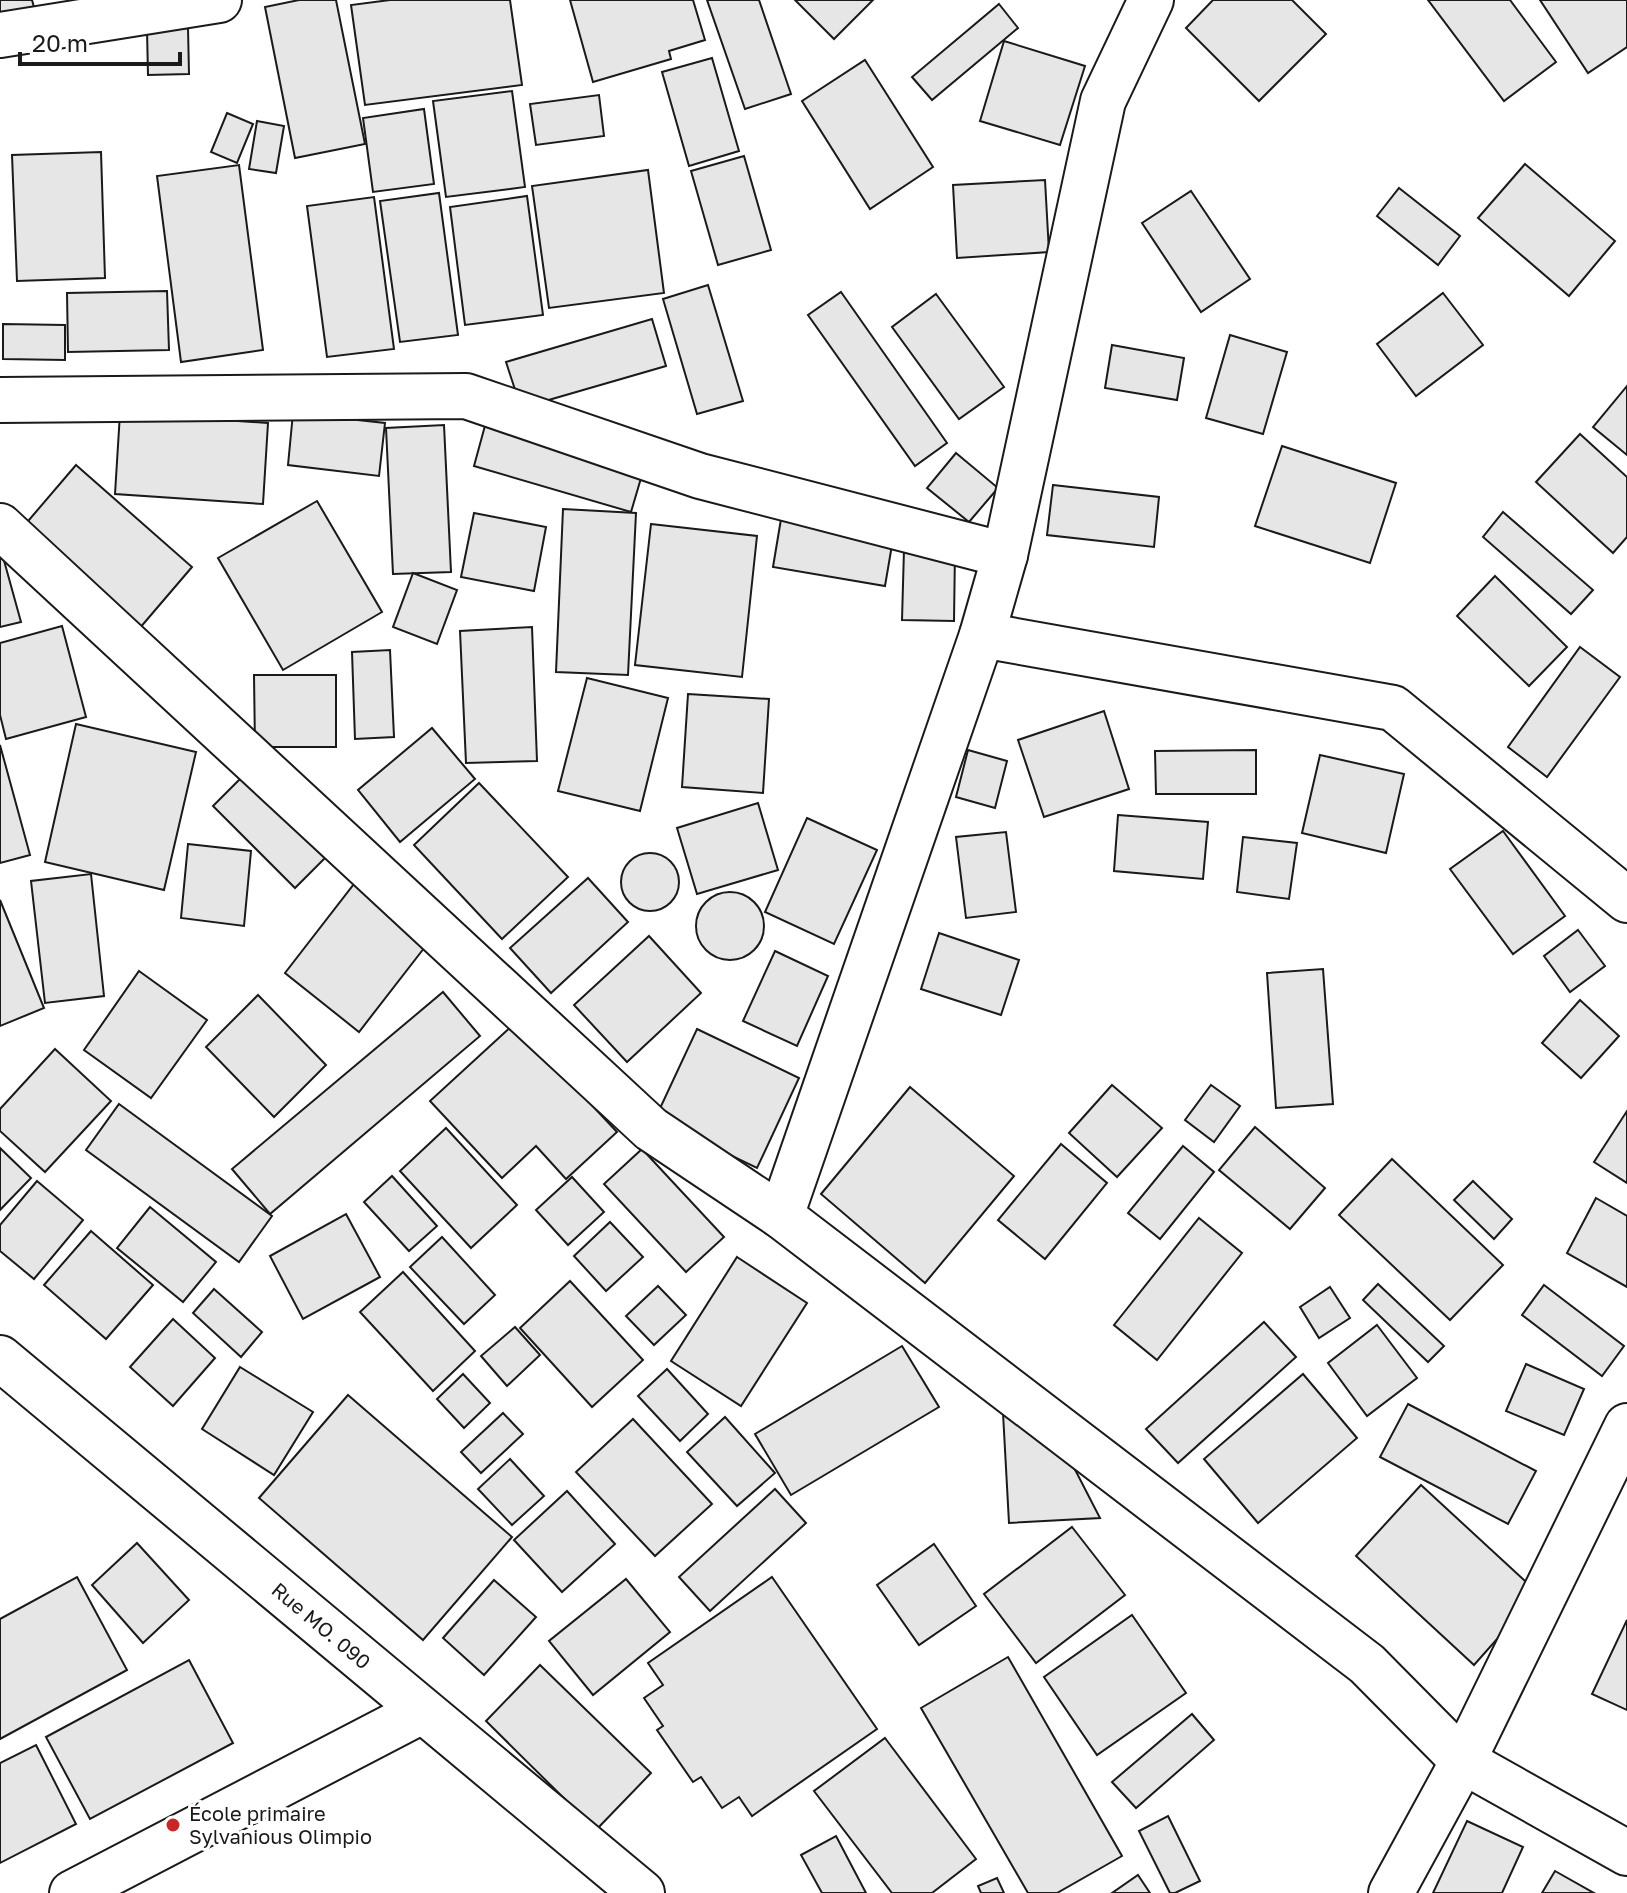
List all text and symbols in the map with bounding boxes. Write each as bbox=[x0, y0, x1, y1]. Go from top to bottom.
scale bar bbox=[20, 16, 180, 66]
text: 20 m bbox=[32, 28, 88, 57]
street label: Rue MO. 090 bbox=[267, 1577, 376, 1673]
place label: École primaire Sylvanious Olimpio bbox=[189, 1801, 372, 1848]
marker: École primaire Sylvanious Olimpio bbox=[164, 1816, 182, 1834]

